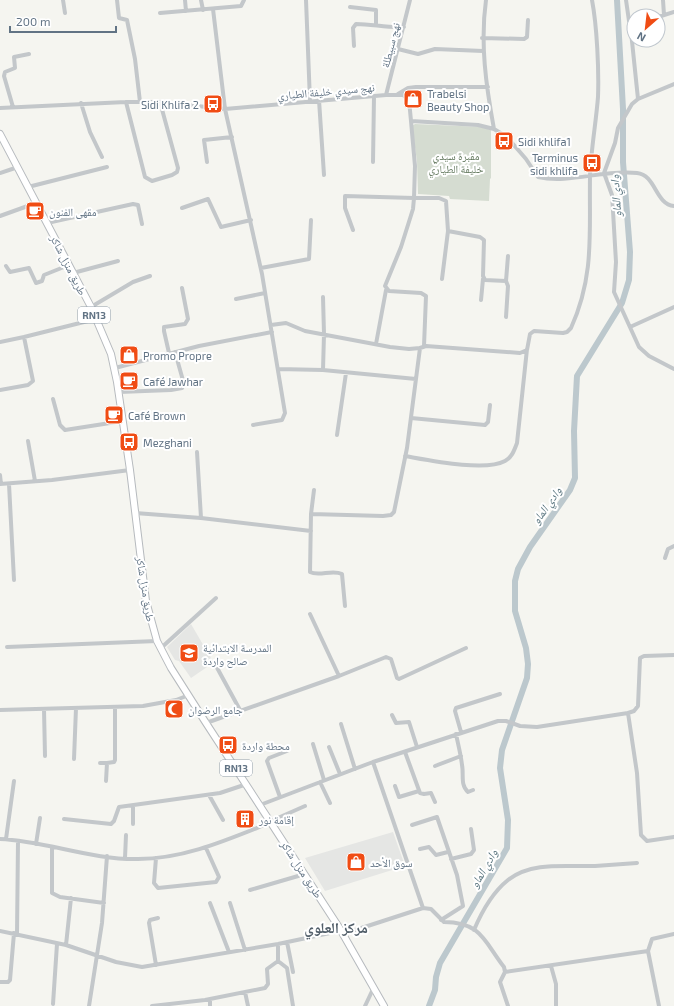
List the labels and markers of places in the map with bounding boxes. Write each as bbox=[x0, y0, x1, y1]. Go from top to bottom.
place label: Trabelsi Beauty Shop bbox=[427, 87, 489, 113]
shop icon: Trabelsi Beauty Shop bbox=[402, 88, 424, 110]
bus stop icon: Sidi Khlifa 2 bbox=[202, 93, 224, 115]
place label: Sidi Khlifa 2 bbox=[141, 98, 199, 111]
bus stop icon: Sidi khlifa1 bbox=[493, 130, 515, 152]
place label: Sidi khlifa1 bbox=[518, 135, 571, 148]
place label: Terminus sidi khlifa bbox=[530, 151, 578, 177]
bus stop icon: Terminus sidi khlifa bbox=[581, 152, 603, 174]
cafe icon: مقهى الفنون bbox=[24, 200, 46, 222]
place label: مقهى الفنون bbox=[49, 205, 97, 219]
shop icon: Promo Propre bbox=[118, 344, 140, 366]
place label: Promo Propre bbox=[143, 349, 212, 362]
cafe icon: Café Jawhar bbox=[118, 370, 140, 392]
place label: Café Jawhar bbox=[143, 375, 204, 388]
cafe icon: Café Brown bbox=[103, 404, 125, 426]
place label: Café Brown bbox=[128, 409, 186, 422]
bus stop icon: Mezghani bbox=[118, 431, 140, 453]
place label: Mezghani bbox=[143, 436, 192, 449]
place label: المدرسة الابتدائية صالح واردة bbox=[203, 641, 272, 668]
school or university icon: المدرسة الابتدائية صالح واردة bbox=[178, 642, 200, 664]
mosque icon: جامع الرضوان bbox=[163, 698, 185, 720]
place label: جامع الرضوان bbox=[188, 703, 243, 717]
bus stop icon: محطة واردة bbox=[217, 734, 239, 756]
place label: محطة واردة bbox=[242, 739, 290, 752]
building icon: إقامة نور bbox=[234, 808, 256, 830]
place label: إقامة نور bbox=[258, 813, 294, 827]
shop icon: سوق الأحد bbox=[345, 851, 367, 873]
place label: سوق الأحد bbox=[370, 856, 412, 870]

